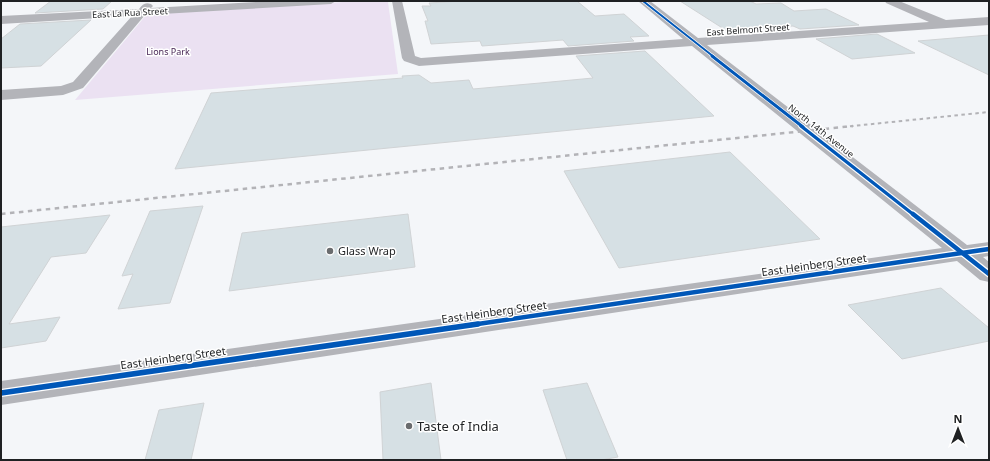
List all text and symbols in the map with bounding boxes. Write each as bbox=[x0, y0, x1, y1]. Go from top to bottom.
street label: East La Rua Street bbox=[92, 4, 169, 21]
street label: East Belmont Street bbox=[706, 20, 791, 39]
park label: Lions Park bbox=[146, 45, 190, 58]
street label: North 14th Avenue bbox=[786, 101, 857, 160]
place label: Glass Wrap bbox=[338, 243, 396, 258]
marker: Glass Wrap bbox=[325, 246, 335, 256]
street label: East Heinberg Street bbox=[760, 250, 868, 279]
street label: East Heinberg Street bbox=[440, 297, 548, 326]
street label: East Heinberg Street bbox=[119, 343, 227, 372]
north arrow bbox=[938, 409, 978, 449]
text: N bbox=[954, 411, 962, 426]
place label: Taste of India bbox=[417, 417, 499, 435]
marker: Taste of India bbox=[404, 421, 414, 431]

